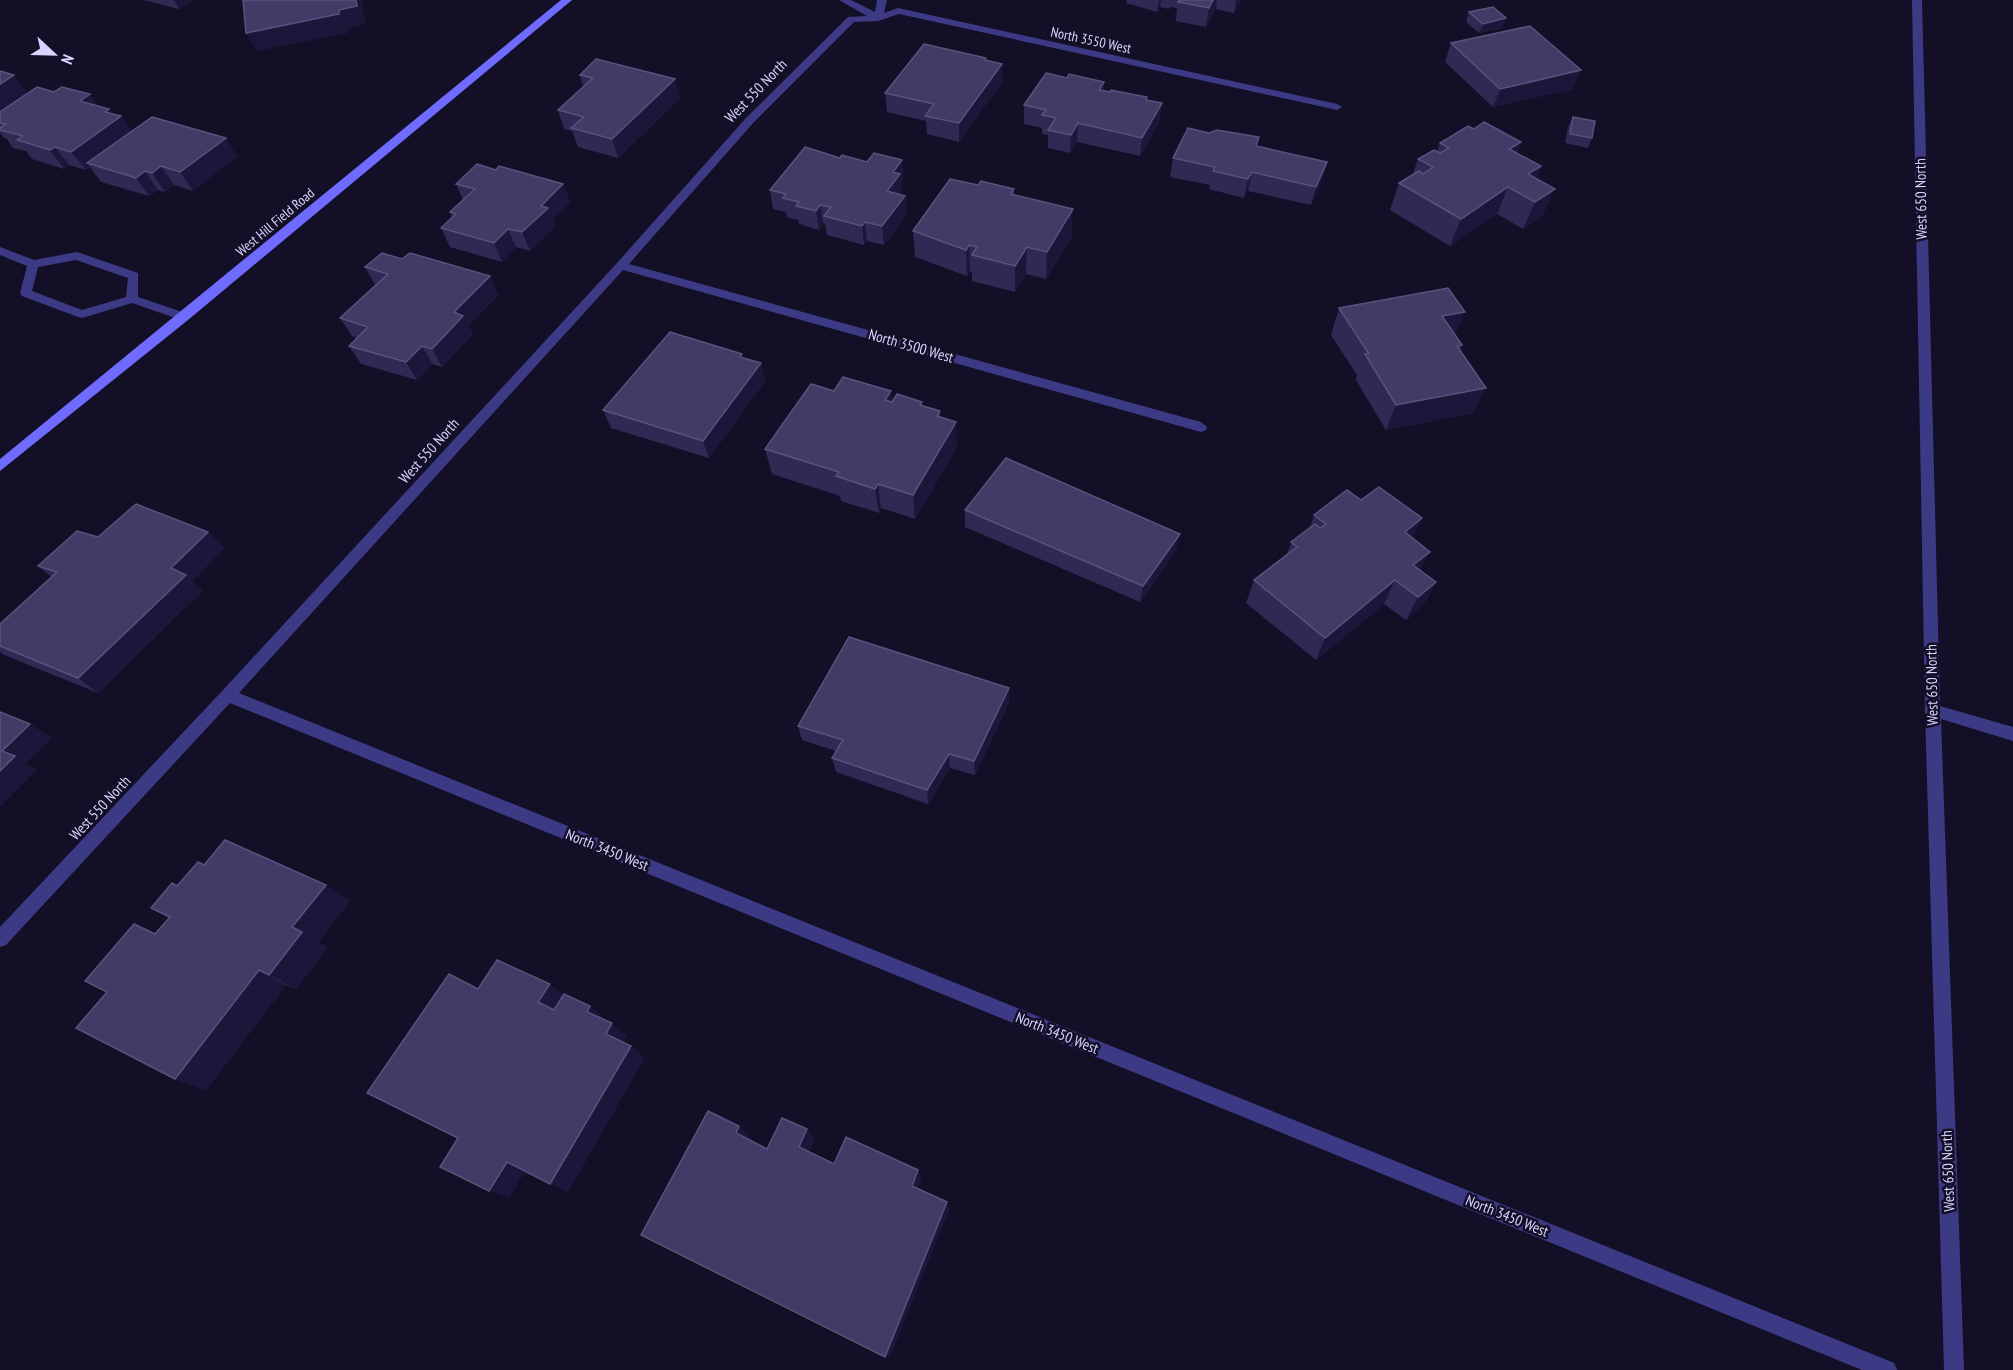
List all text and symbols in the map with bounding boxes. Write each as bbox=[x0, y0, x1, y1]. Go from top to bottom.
street label: North 3550 West bbox=[1049, 23, 1133, 57]
north arrow bbox=[24, 24, 84, 84]
text: N bbox=[57, 52, 79, 67]
street label: West 550 North bbox=[721, 55, 791, 126]
street label: West 650 North bbox=[1910, 158, 1931, 240]
street label: West Hill Field Road bbox=[232, 184, 318, 260]
street label: North 3500 West bbox=[866, 324, 956, 367]
street label: West 550 North bbox=[394, 414, 463, 487]
street label: West 650 North bbox=[1921, 644, 1942, 726]
street label: West 550 North bbox=[65, 771, 134, 844]
street label: North 3450 West bbox=[563, 824, 651, 875]
street label: North 3450 West bbox=[1013, 1007, 1101, 1058]
street label: West 650 North bbox=[1937, 1130, 1958, 1212]
street label: North 3450 West bbox=[1463, 1190, 1551, 1241]

